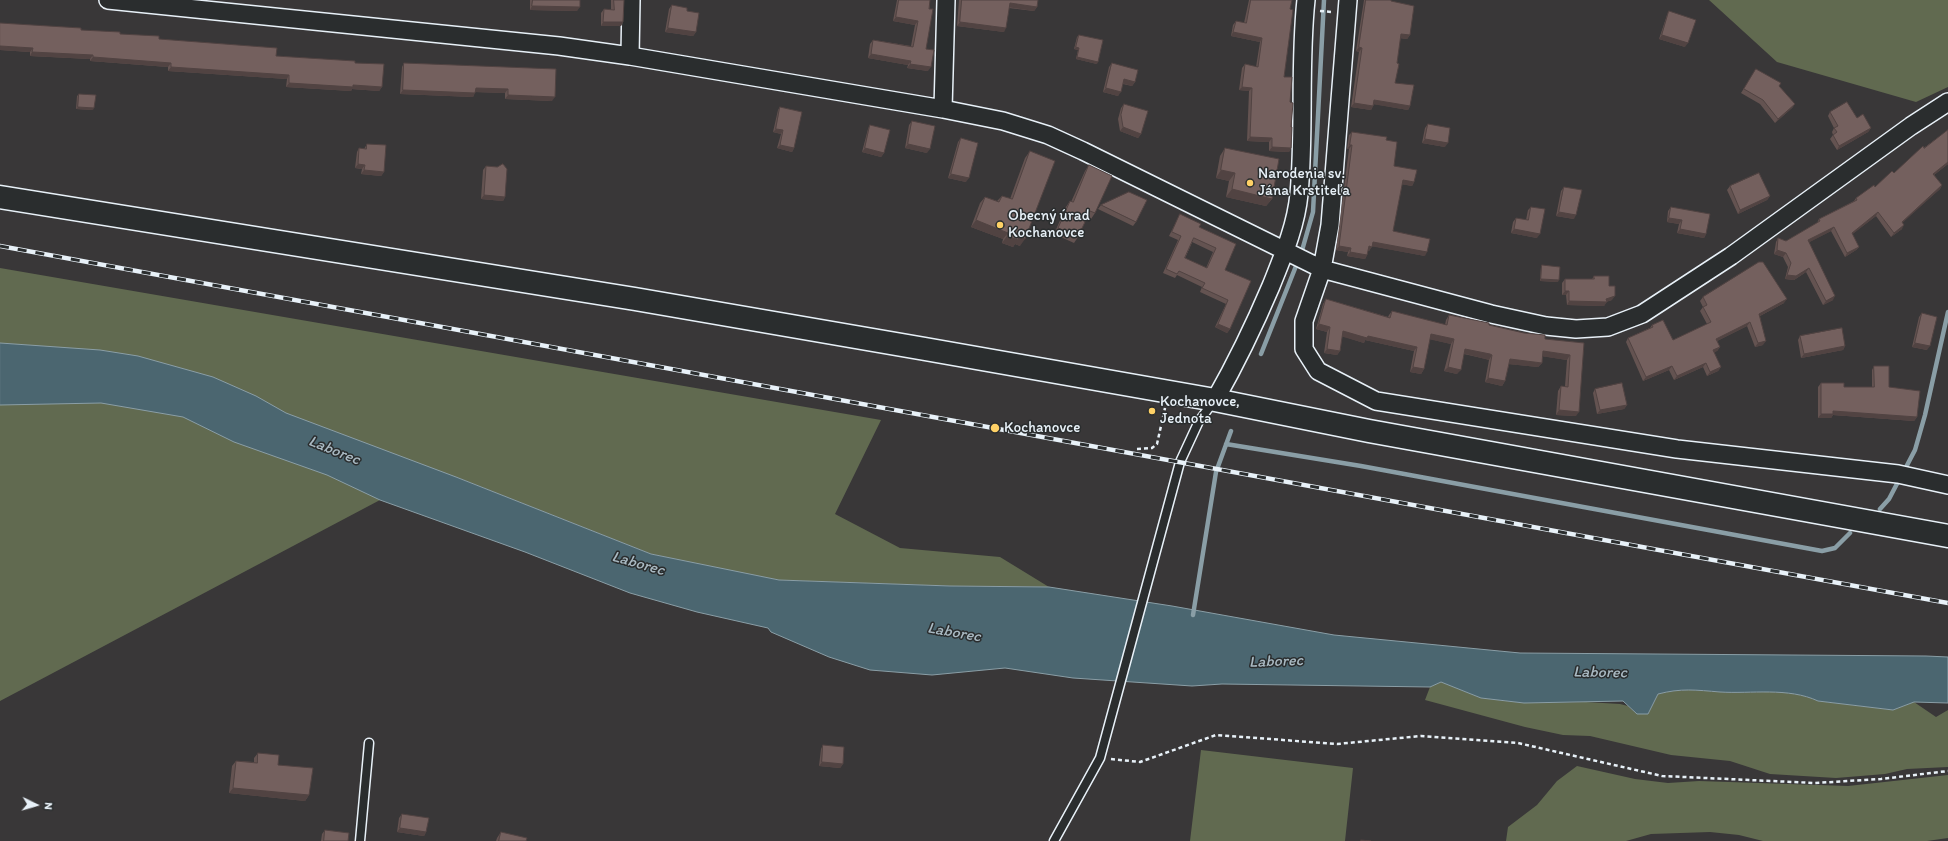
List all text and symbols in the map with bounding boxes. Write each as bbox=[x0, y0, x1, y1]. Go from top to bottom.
place label: Narodenia sv. Jána Krstiteľa bbox=[1258, 165, 1350, 200]
marker: Narodenia sv. Jána Krstiteľa bbox=[1245, 178, 1255, 188]
place label: Obecný úrad Kochanovce bbox=[1008, 207, 1090, 242]
marker: Obecný úrad Kochanovce bbox=[995, 220, 1005, 230]
place label: Kochanovce, Jednota bbox=[1160, 393, 1240, 428]
marker: Kochanovce, Jednota bbox=[1147, 406, 1157, 416]
place label: Kochanovce bbox=[1004, 419, 1080, 437]
marker: Kochanovce bbox=[989, 422, 1001, 434]
water label: Laborec bbox=[305, 432, 363, 470]
water label: Laborec bbox=[609, 547, 667, 581]
water label: Laborec bbox=[926, 619, 982, 647]
water label: Laborec bbox=[1249, 651, 1303, 673]
water label: Laborec bbox=[1573, 663, 1627, 683]
north arrow bbox=[16, 785, 56, 825]
text: N bbox=[42, 802, 55, 810]

